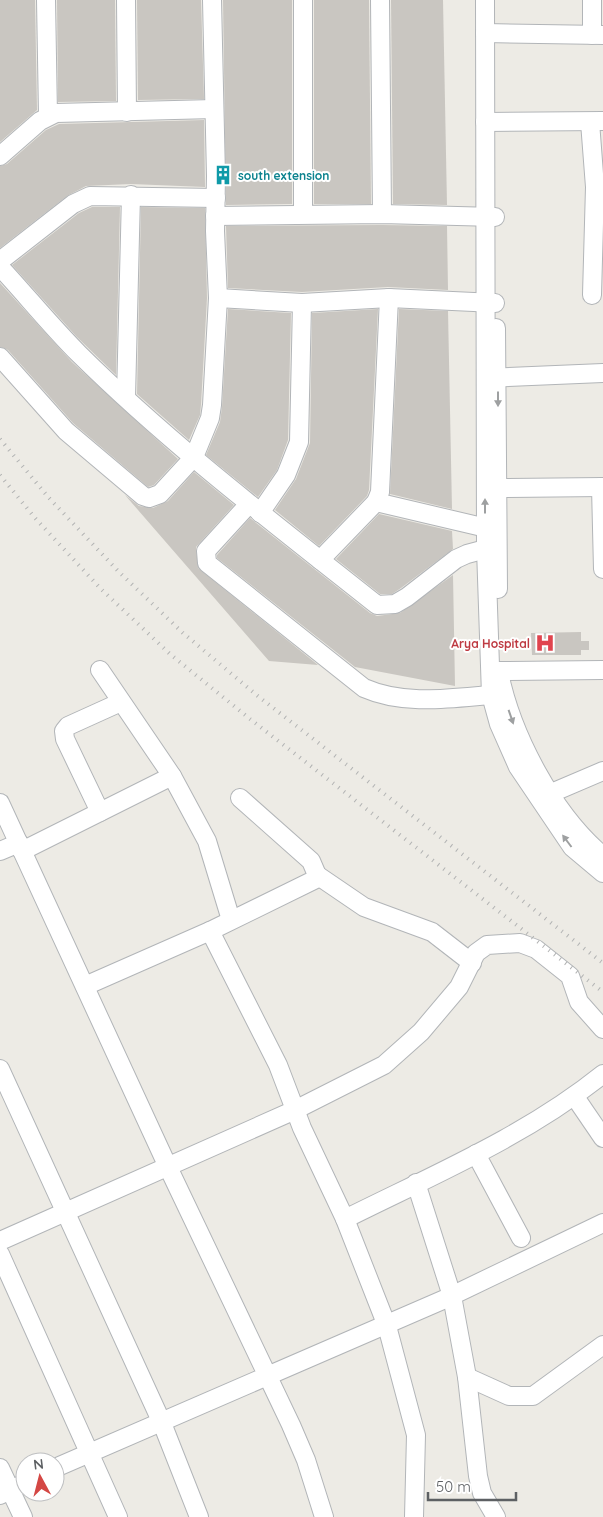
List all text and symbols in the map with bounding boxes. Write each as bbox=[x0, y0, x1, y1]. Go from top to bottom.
building icon: south extension bbox=[212, 164, 234, 186]
place label: south extension bbox=[238, 168, 329, 183]
one-way arrow bbox=[494, 391, 502, 407]
one-way arrow bbox=[481, 497, 489, 513]
hospital icon: Arya Hospital bbox=[534, 632, 556, 654]
place label: Arya Hospital bbox=[451, 636, 530, 651]
one-way arrow bbox=[507, 710, 515, 725]
one-way arrow bbox=[562, 834, 572, 847]
north arrow bbox=[15, 1452, 65, 1502]
text: N bbox=[32, 1455, 45, 1474]
scale bar bbox=[428, 1470, 516, 1502]
text: 50 m bbox=[436, 1477, 471, 1496]

